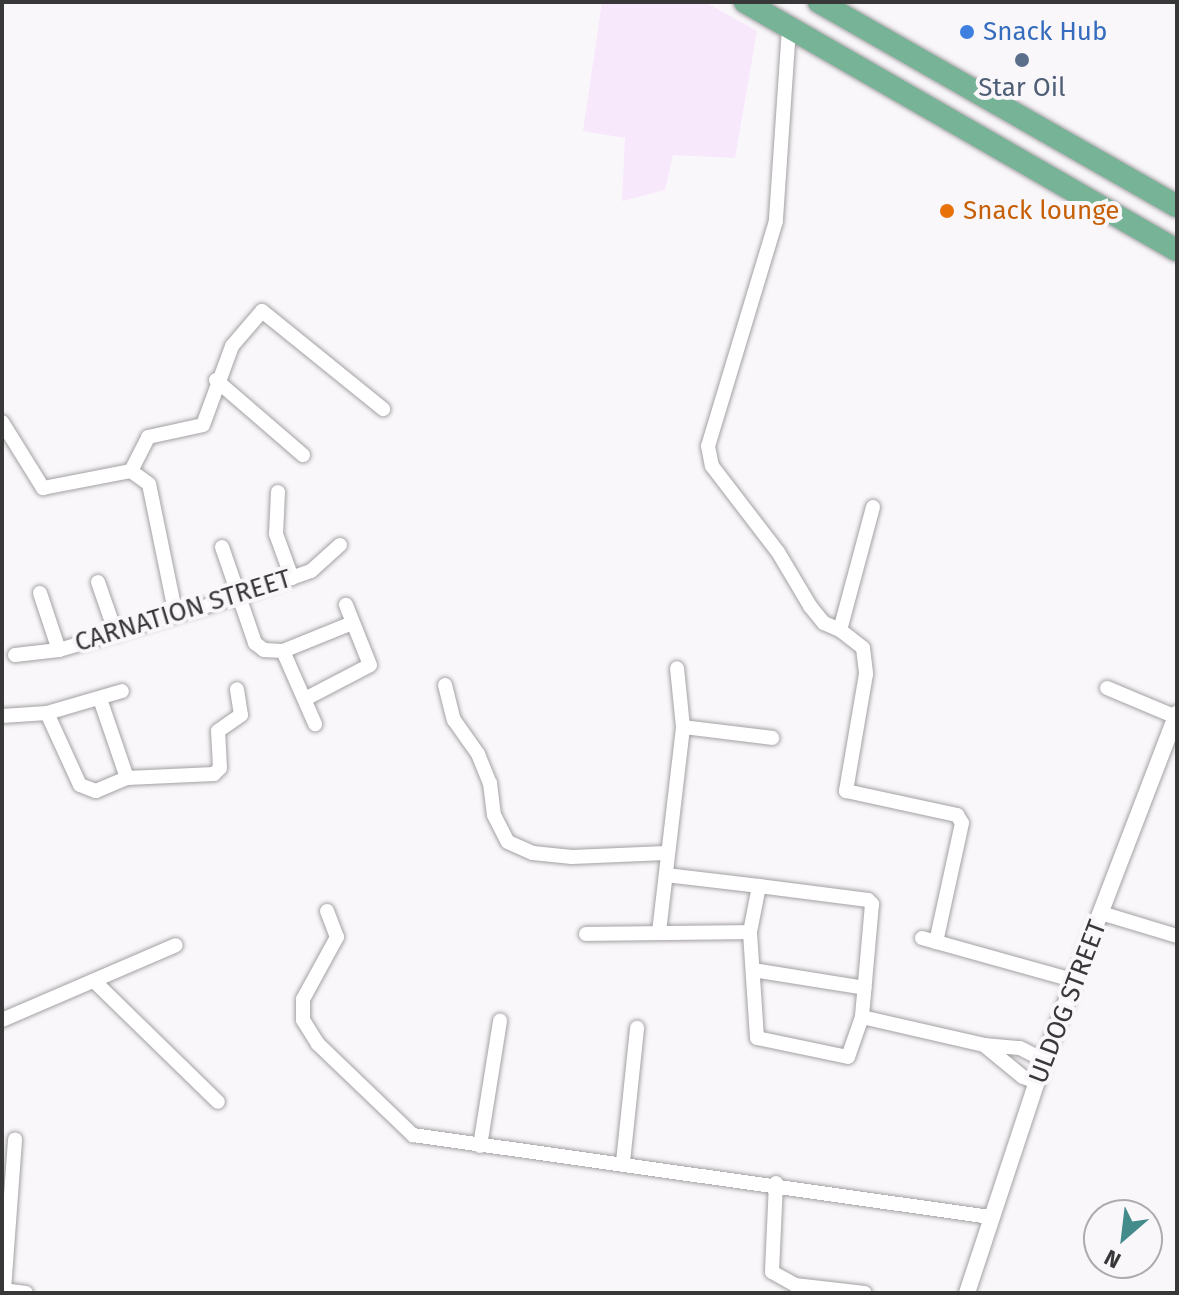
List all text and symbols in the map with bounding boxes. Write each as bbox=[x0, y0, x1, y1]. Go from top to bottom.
place label: Snack Hub bbox=[983, 16, 1107, 48]
marker: Snack Hub bbox=[958, 23, 976, 41]
marker: Star Oil bbox=[1013, 51, 1031, 69]
place label: Star Oil bbox=[978, 72, 1066, 104]
place label: Snack lounge bbox=[963, 195, 1119, 227]
marker: Snack lounge bbox=[938, 202, 956, 220]
street label: CARNATION STREET bbox=[71, 563, 295, 659]
street label: ULDOG STREET bbox=[1023, 916, 1113, 1088]
north arrow bbox=[1083, 1199, 1163, 1279]
text: N bbox=[1100, 1244, 1125, 1274]

